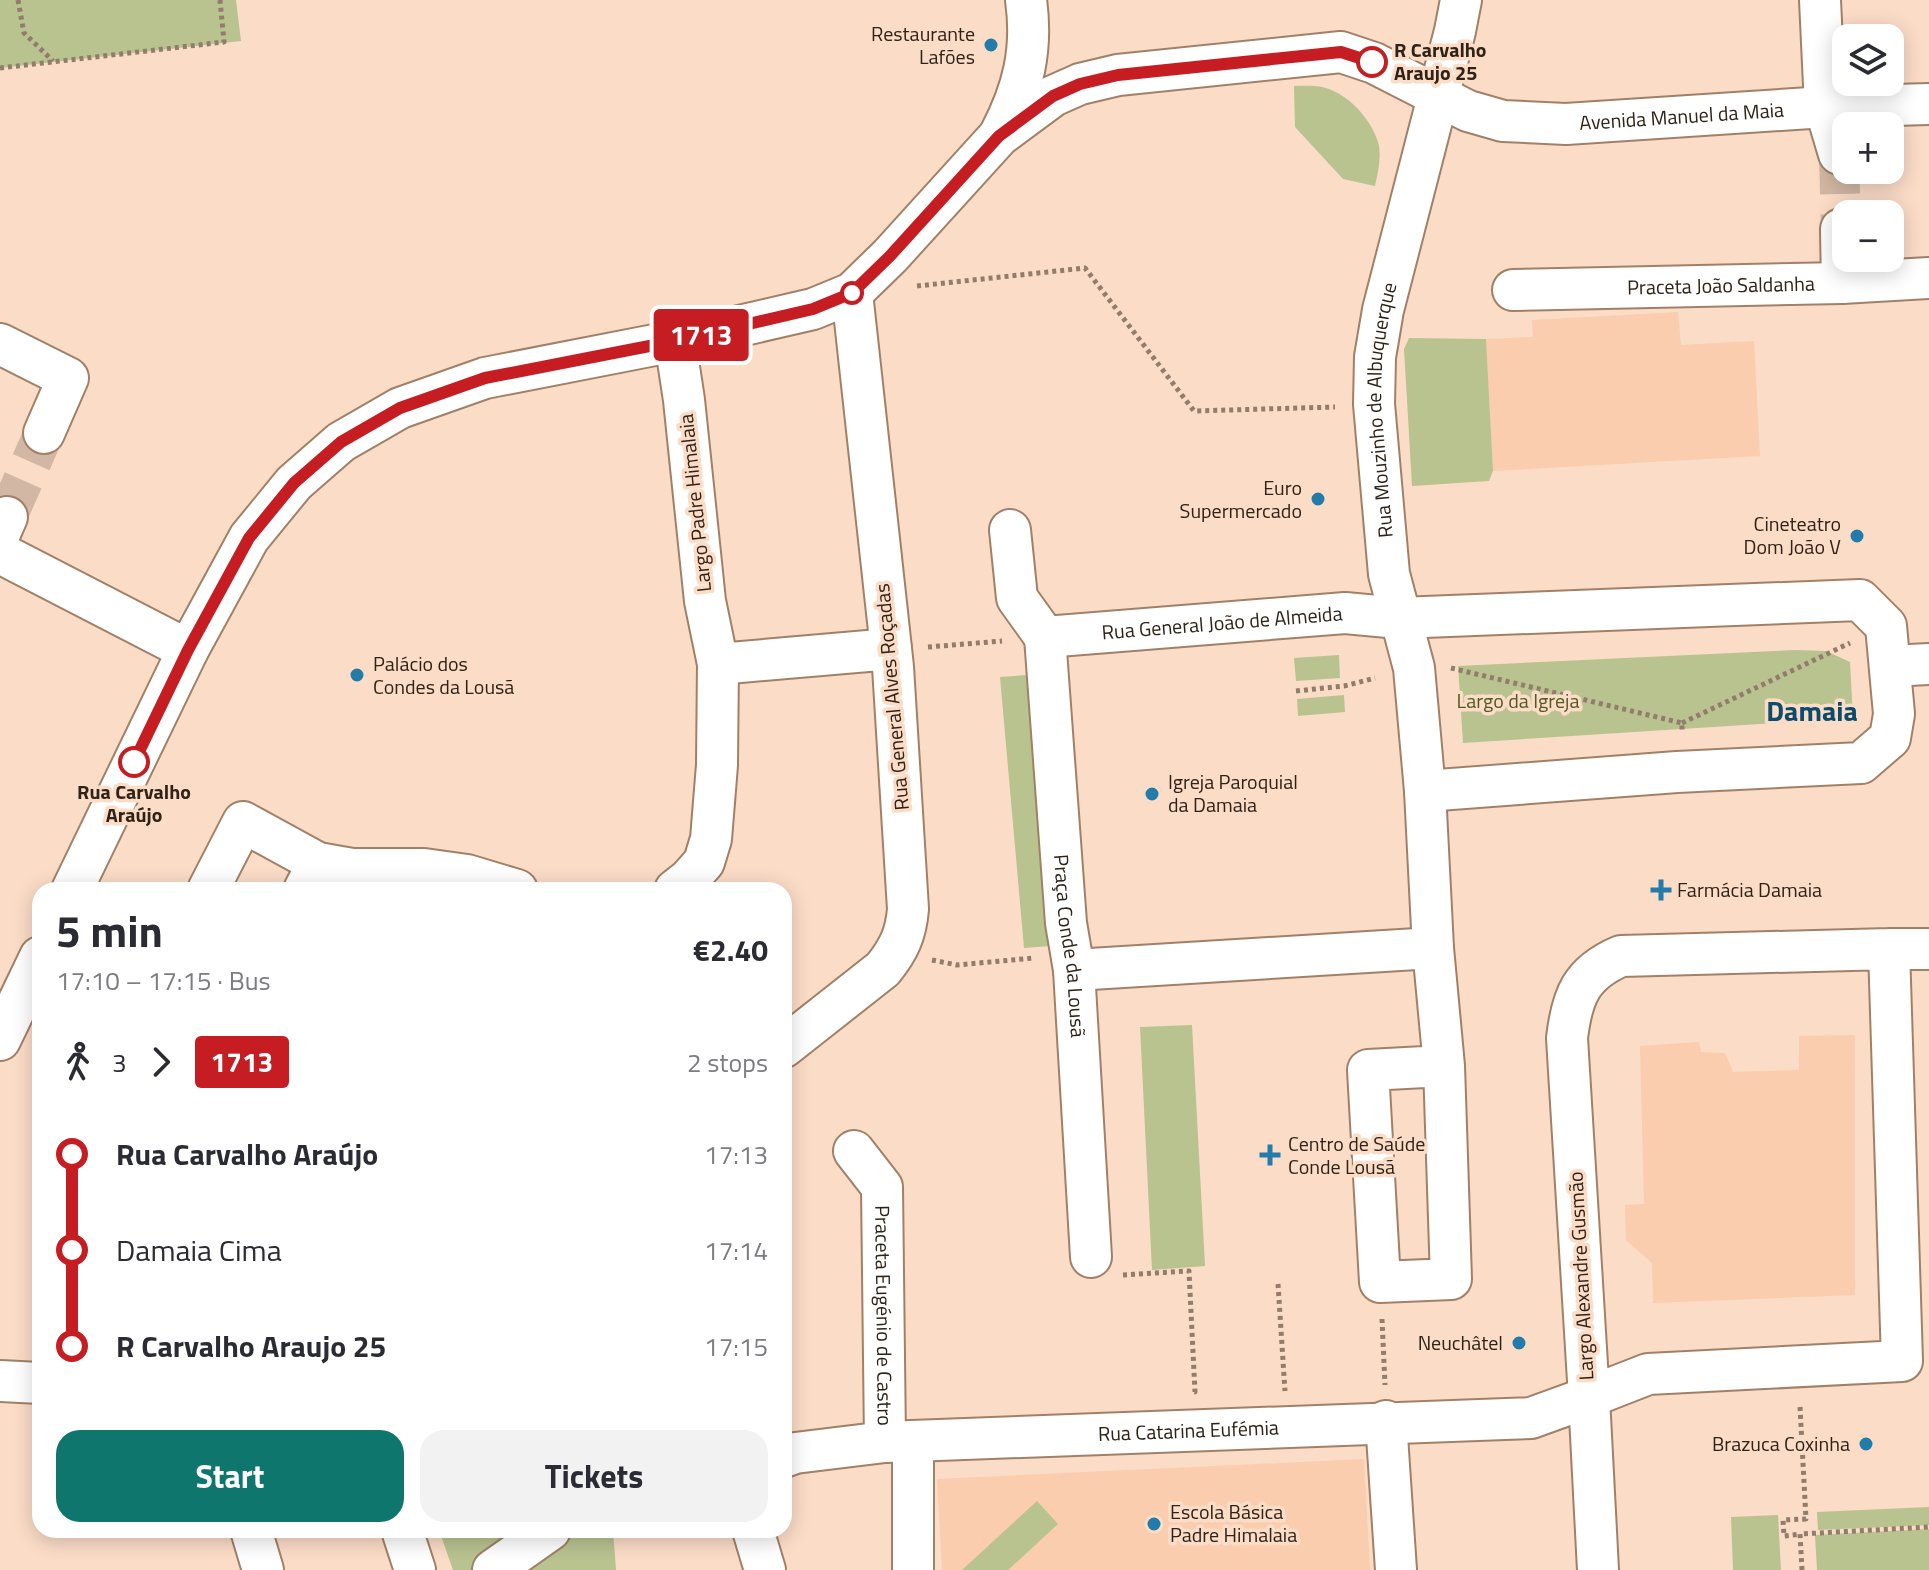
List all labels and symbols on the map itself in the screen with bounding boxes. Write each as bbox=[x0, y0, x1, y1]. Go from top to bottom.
place label: Restaurante Lafões bbox=[871, 18, 975, 72]
place label: R Carvalho Araujo 25 bbox=[1394, 34, 1486, 88]
marker: Restaurante Lafões bbox=[982, 36, 1000, 54]
marker: R Carvalho Araujo 25 bbox=[1357, 47, 1387, 77]
street label: Avenida Manuel da Maia bbox=[1578, 94, 1785, 138]
street label: Praceta João Saldanha bbox=[1627, 268, 1815, 303]
street label: Rua Mouzinho de Albuquerque bbox=[1358, 279, 1405, 539]
unlabelled marker bbox=[841, 282, 863, 304]
line badge: 1713 bbox=[645, 309, 757, 361]
street label: Largo Padre Himalaia bbox=[670, 412, 719, 594]
place label: Euro Supermercado bbox=[1180, 472, 1302, 526]
marker: Euro Supermercado bbox=[1309, 490, 1327, 508]
place label: Cineteatro Dom João V bbox=[1744, 508, 1841, 562]
marker: Cineteatro Dom João V bbox=[1848, 527, 1866, 545]
street label: Rua General Alves Roçadas bbox=[866, 582, 917, 812]
street label: Rua General João de Almeida bbox=[1100, 597, 1344, 647]
place label: Palácio dos Condes da Lousã bbox=[373, 648, 514, 702]
marker: Palácio dos Condes da Lousã bbox=[348, 666, 366, 684]
park label: Largo da Igreja bbox=[1457, 685, 1579, 716]
district label: Damaia bbox=[1766, 689, 1858, 732]
marker: Rua Carvalho Araújo bbox=[119, 747, 149, 777]
place label: Igreja Paroquial da Damaia bbox=[1168, 766, 1298, 820]
place label: Rua Carvalho Araújo bbox=[77, 776, 191, 830]
marker: Igreja Paroquial da Damaia bbox=[1143, 785, 1161, 803]
street label: Praça Conde da Lousã bbox=[1046, 853, 1094, 1038]
place label: Farmácia Damaia bbox=[1677, 874, 1822, 905]
marker: Farmácia Damaia bbox=[1652, 881, 1670, 899]
place label: Centro de Saúde Conde Lousã bbox=[1288, 1128, 1425, 1182]
marker: Centro de Saúde Conde Lousã bbox=[1259, 1144, 1281, 1166]
street label: Largo Alexandre Gusmão bbox=[1560, 1171, 1601, 1381]
street label: Praceta Eugénio de Castro bbox=[867, 1205, 901, 1426]
place label: Neuchâtel bbox=[1418, 1327, 1503, 1358]
marker: Neuchâtel bbox=[1510, 1334, 1528, 1352]
street label: Rua Catarina Eufémia bbox=[1097, 1411, 1279, 1449]
place label: Brazuca Coxinha bbox=[1712, 1428, 1850, 1459]
marker: Brazuca Coxinha bbox=[1857, 1435, 1875, 1453]
place label: Escola Básica Padre Himalaia bbox=[1170, 1496, 1297, 1550]
marker: Escola Básica Padre Himalaia bbox=[1145, 1515, 1163, 1533]

